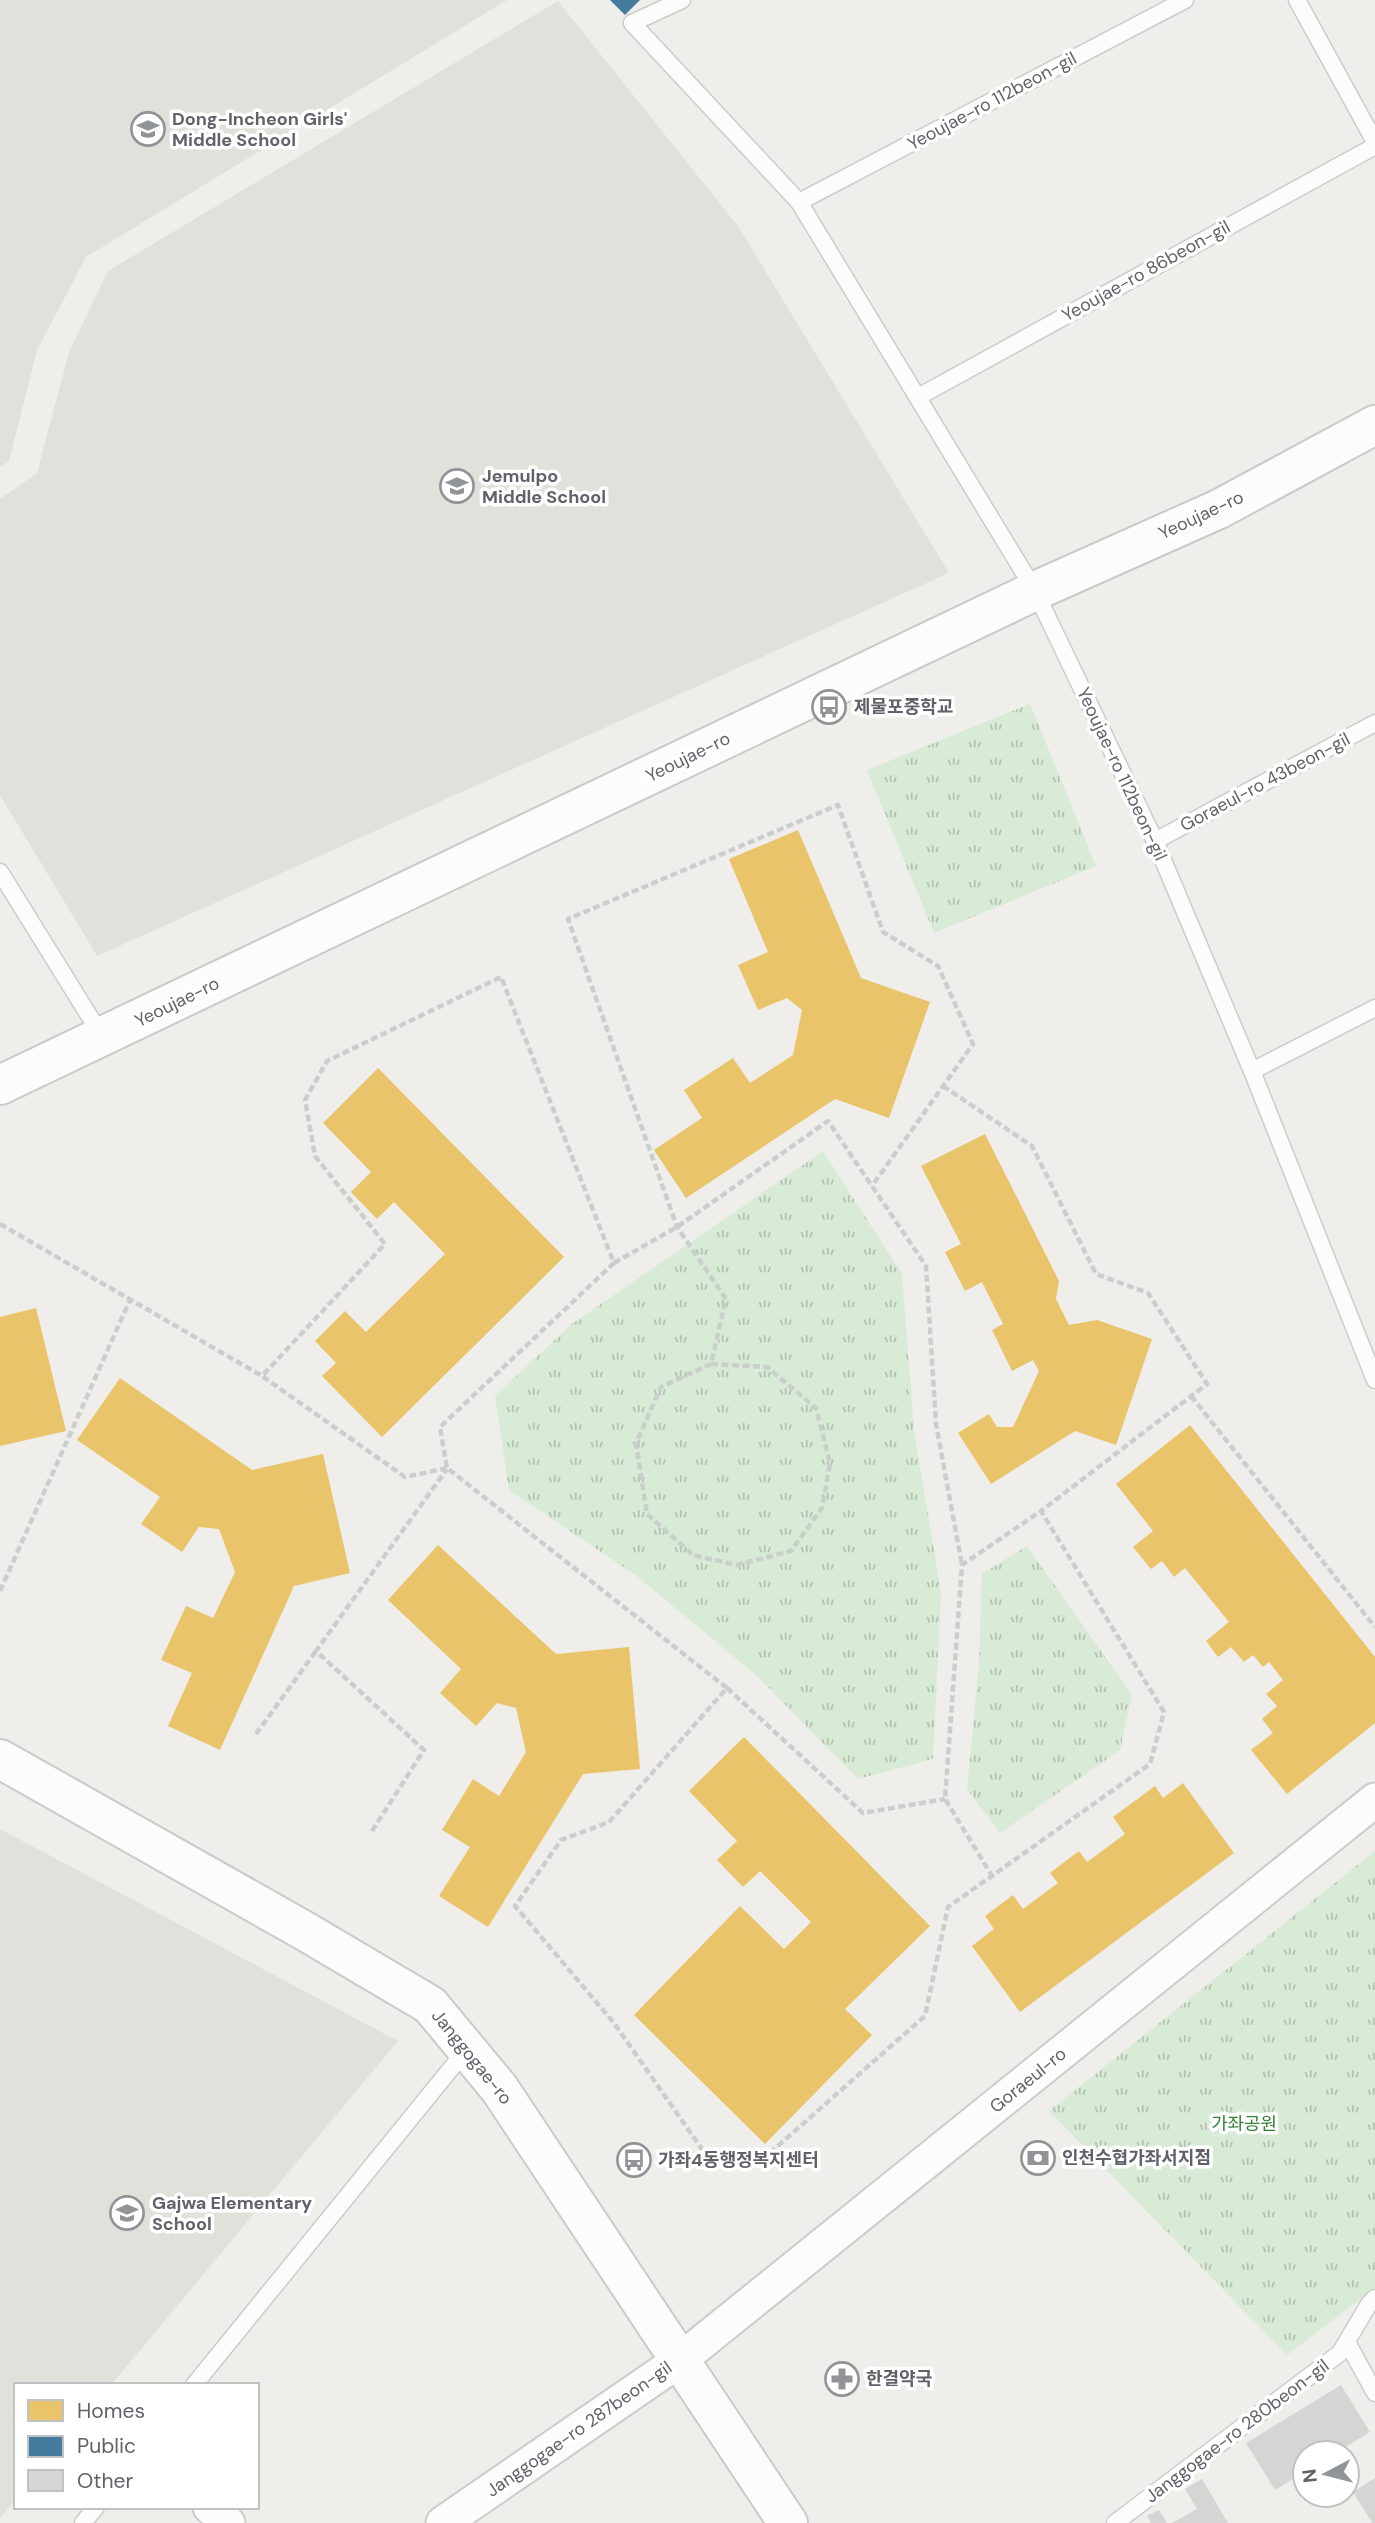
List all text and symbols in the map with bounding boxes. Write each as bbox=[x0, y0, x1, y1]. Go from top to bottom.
street label: Yeoujae-ro 112beon-gil bbox=[903, 46, 1081, 156]
place label: Dong-Incheon Girls' Middle School bbox=[172, 107, 347, 152]
school or university icon: Dong-Incheon Girls' Middle School bbox=[129, 110, 167, 148]
street label: Yeoujae-ro 86beon-gil bbox=[1058, 215, 1234, 327]
place label: Jemulpo Middle School bbox=[482, 464, 606, 509]
school or university icon: Jemulpo Middle School bbox=[438, 467, 476, 505]
street label: Yeoujae-ro bbox=[1155, 485, 1247, 545]
street label: Yeoujae-ro 112beon-gil bbox=[1071, 684, 1173, 864]
bus stop icon: 제물포중학교 bbox=[810, 688, 848, 726]
place label: 제물포중학교 bbox=[854, 695, 953, 719]
street label: Yeoujae-ro bbox=[642, 726, 734, 788]
street label: Goraeul-ro 43beon-gil bbox=[1176, 727, 1354, 837]
street label: Yeoujae-ro bbox=[131, 971, 223, 1033]
street label: Janggogae-ro bbox=[426, 2004, 518, 2110]
street label: Goraeul-ro bbox=[985, 2042, 1071, 2118]
park label: 가좌공원 bbox=[1211, 2112, 1277, 2136]
bank icon: 인천수협가좌서지점 bbox=[1019, 2139, 1057, 2177]
bus stop icon: 가좌4동행정복지센터 bbox=[615, 2141, 653, 2179]
place label: 인천수협가좌서지점 bbox=[1062, 2146, 1211, 2170]
place label: 가좌4동행정복지센터 bbox=[658, 2148, 819, 2172]
place label: Gajwa Elementary School bbox=[152, 2191, 312, 2236]
school or university icon: Gajwa Elementary School bbox=[108, 2194, 146, 2232]
street label: Janggogae-ro 280beon-gil bbox=[1140, 2354, 1334, 2508]
street label: Janggogae-ro 287beon-gil bbox=[481, 2356, 677, 2502]
pharmacy icon: 한결약국 bbox=[823, 2360, 861, 2398]
place label: 한결약국 bbox=[866, 2367, 932, 2391]
legend bbox=[14, 2383, 259, 2509]
text: Homes bbox=[77, 2397, 145, 2425]
text: Public bbox=[77, 2432, 136, 2460]
north arrow bbox=[1291, 2439, 1361, 2509]
text: Other bbox=[77, 2467, 133, 2495]
text: N bbox=[1296, 2468, 1323, 2484]

